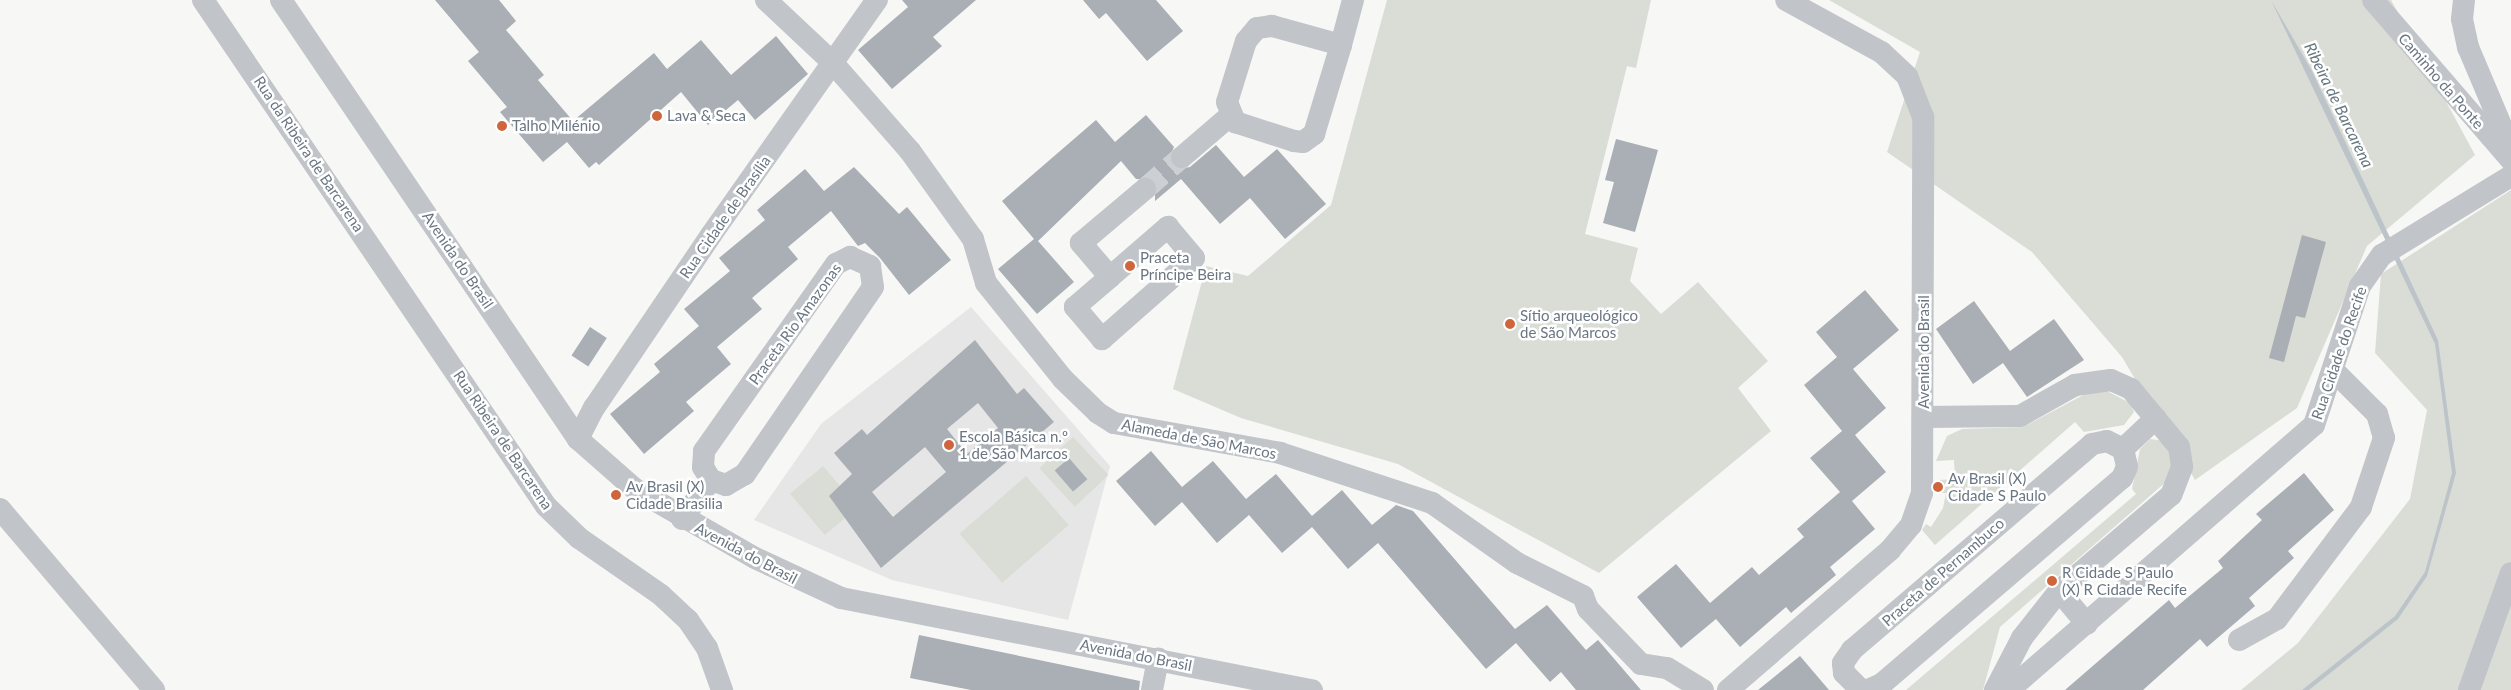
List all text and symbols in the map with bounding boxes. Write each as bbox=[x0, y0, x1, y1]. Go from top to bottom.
street label: Caminho da Ponte bbox=[2395, 29, 2487, 133]
water label: Ribeira de Barcarena bbox=[2300, 39, 2378, 171]
street label: Rua da Ribeira de Barcarena bbox=[250, 73, 368, 235]
place label: Lava & Seca bbox=[667, 107, 746, 125]
marker: Lava & Seca bbox=[651, 110, 663, 122]
place label: Talho Milénio bbox=[512, 117, 600, 135]
marker: Talho Milénio bbox=[496, 120, 508, 132]
street label: Rua Cidade de Brasília bbox=[676, 152, 774, 282]
street label: Avenida do Brasil bbox=[419, 208, 497, 312]
place label: Praceta Príncipe Beira bbox=[1140, 248, 1231, 283]
street label: Praceta Rio Amazonas bbox=[745, 260, 845, 388]
marker: Praceta Príncipe Beira bbox=[1124, 260, 1136, 272]
street label: Rua Cidade do Recife bbox=[2308, 284, 2370, 422]
street label: Avenida do Brasil bbox=[1915, 295, 1933, 409]
place label: Sítio arqueológico de São Marcos bbox=[1520, 306, 1638, 341]
marker: Sítio arqueológico de São Marcos bbox=[1504, 318, 1516, 330]
street label: Rua Ribeira de Barcarena bbox=[450, 367, 556, 513]
street label: Alameda de São Marcos bbox=[1120, 415, 1278, 463]
place label: Escola Básica n.º 1 de São Marcos bbox=[959, 427, 1068, 462]
marker: Escola Básica n.º 1 de São Marcos bbox=[943, 439, 955, 451]
place label: Av Brasil (X) Cidade S Paulo bbox=[1948, 469, 2046, 504]
place label: Av Brasil (X) Cidade Brasilia bbox=[626, 477, 723, 512]
marker: Av Brasil (X) Cidade S Paulo bbox=[1932, 481, 1944, 493]
marker: Av Brasil (X) Cidade Brasilia bbox=[610, 489, 622, 501]
street label: Praceta de Pernambuco bbox=[1878, 514, 2008, 630]
street label: Avenida do Brasil bbox=[692, 518, 800, 588]
place label: R Cidade S Paulo (X) R Cidade Recife bbox=[2062, 563, 2187, 598]
marker: R Cidade S Paulo (X) R Cidade Recife bbox=[2046, 575, 2058, 587]
street label: Avenida do Brasil bbox=[1079, 635, 1193, 675]

